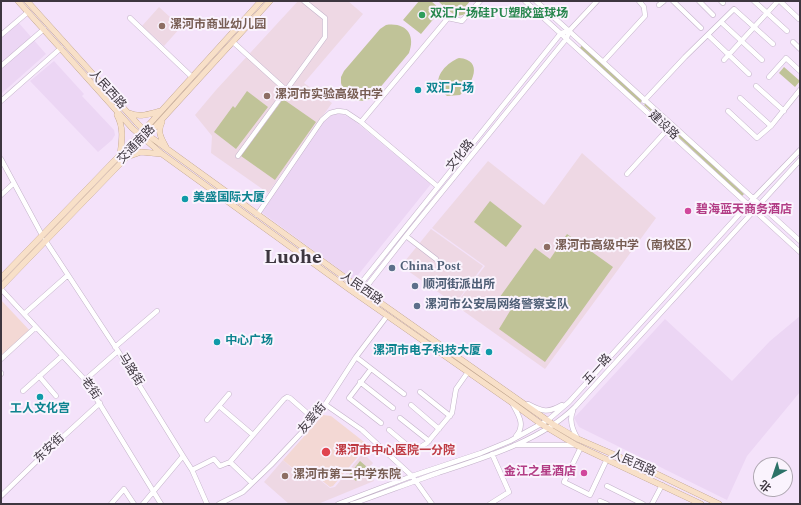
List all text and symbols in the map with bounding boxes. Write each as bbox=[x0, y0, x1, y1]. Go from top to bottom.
place label: 双汇广场硅PU塑胶篮球场 bbox=[430, 8, 568, 22]
marker: 双汇广场硅PU塑胶篮球场 bbox=[417, 10, 427, 20]
place label: 漯河市商业幼儿园 bbox=[170, 19, 266, 33]
marker: 漯河市商业幼儿园 bbox=[157, 21, 167, 31]
street label: 人民西路 bbox=[86, 67, 128, 113]
place label: 双汇广场 bbox=[426, 83, 474, 97]
marker: 双汇广场 bbox=[413, 85, 423, 95]
place label: 漯河市实验高级中学 bbox=[275, 89, 383, 103]
marker: 漯河市实验高级中学 bbox=[262, 91, 272, 101]
street label: 建设路 bbox=[645, 108, 681, 144]
street label: 交通南路 bbox=[115, 123, 159, 167]
street label: 文化路 bbox=[444, 137, 478, 175]
place label: 美盛国际大厦 bbox=[193, 192, 265, 206]
marker: 美盛国际大厦 bbox=[180, 194, 190, 204]
place label: 碧海蓝天商务酒店 bbox=[696, 204, 792, 218]
marker: 碧海蓝天商务酒店 bbox=[683, 206, 693, 216]
place label: 漯河市高级中学（南校区） bbox=[555, 240, 699, 254]
marker: 漯河市高级中学（南校区） bbox=[542, 242, 552, 252]
district label: Luohe bbox=[264, 247, 322, 271]
place label: China Post bbox=[400, 261, 461, 275]
marker: China Post bbox=[387, 263, 397, 273]
street label: 人民西路 bbox=[337, 269, 385, 309]
place label: 顺河街派出所 bbox=[423, 279, 495, 293]
marker: 顺河街派出所 bbox=[410, 281, 420, 291]
place label: 漯河市公安局网络警察支队 bbox=[425, 299, 569, 313]
marker: 漯河市公安局网络警察支队 bbox=[412, 301, 422, 311]
place label: 中心广场 bbox=[225, 335, 273, 349]
marker: 中心广场 bbox=[212, 337, 222, 347]
place label: 漯河市电子科技大厦 bbox=[373, 345, 481, 359]
marker: 漯河市电子科技大厦 bbox=[484, 347, 494, 357]
street label: 马路街 bbox=[114, 351, 146, 389]
street label: 五一路 bbox=[581, 352, 615, 388]
street label: 老街 bbox=[77, 375, 103, 403]
marker: 工人文化宫 bbox=[35, 392, 45, 402]
street label: 友爱街 bbox=[296, 401, 330, 437]
place label: 工人文化宫 bbox=[10, 403, 70, 417]
street label: 东安街 bbox=[32, 431, 68, 467]
place label: 漯河市中心医院一分院 bbox=[335, 445, 455, 459]
marker: 漯河市中心医院一分院 bbox=[320, 446, 332, 458]
street label: 人民西路 bbox=[608, 448, 658, 480]
north arrow bbox=[753, 457, 793, 497]
place label: 金江之星酒店 bbox=[504, 466, 576, 480]
marker: 金江之星酒店 bbox=[579, 468, 589, 478]
place label: 漯河市第二中学东院 bbox=[293, 469, 401, 483]
marker: 漯河市第二中学东院 bbox=[280, 471, 290, 481]
text: 北 bbox=[756, 476, 775, 496]

